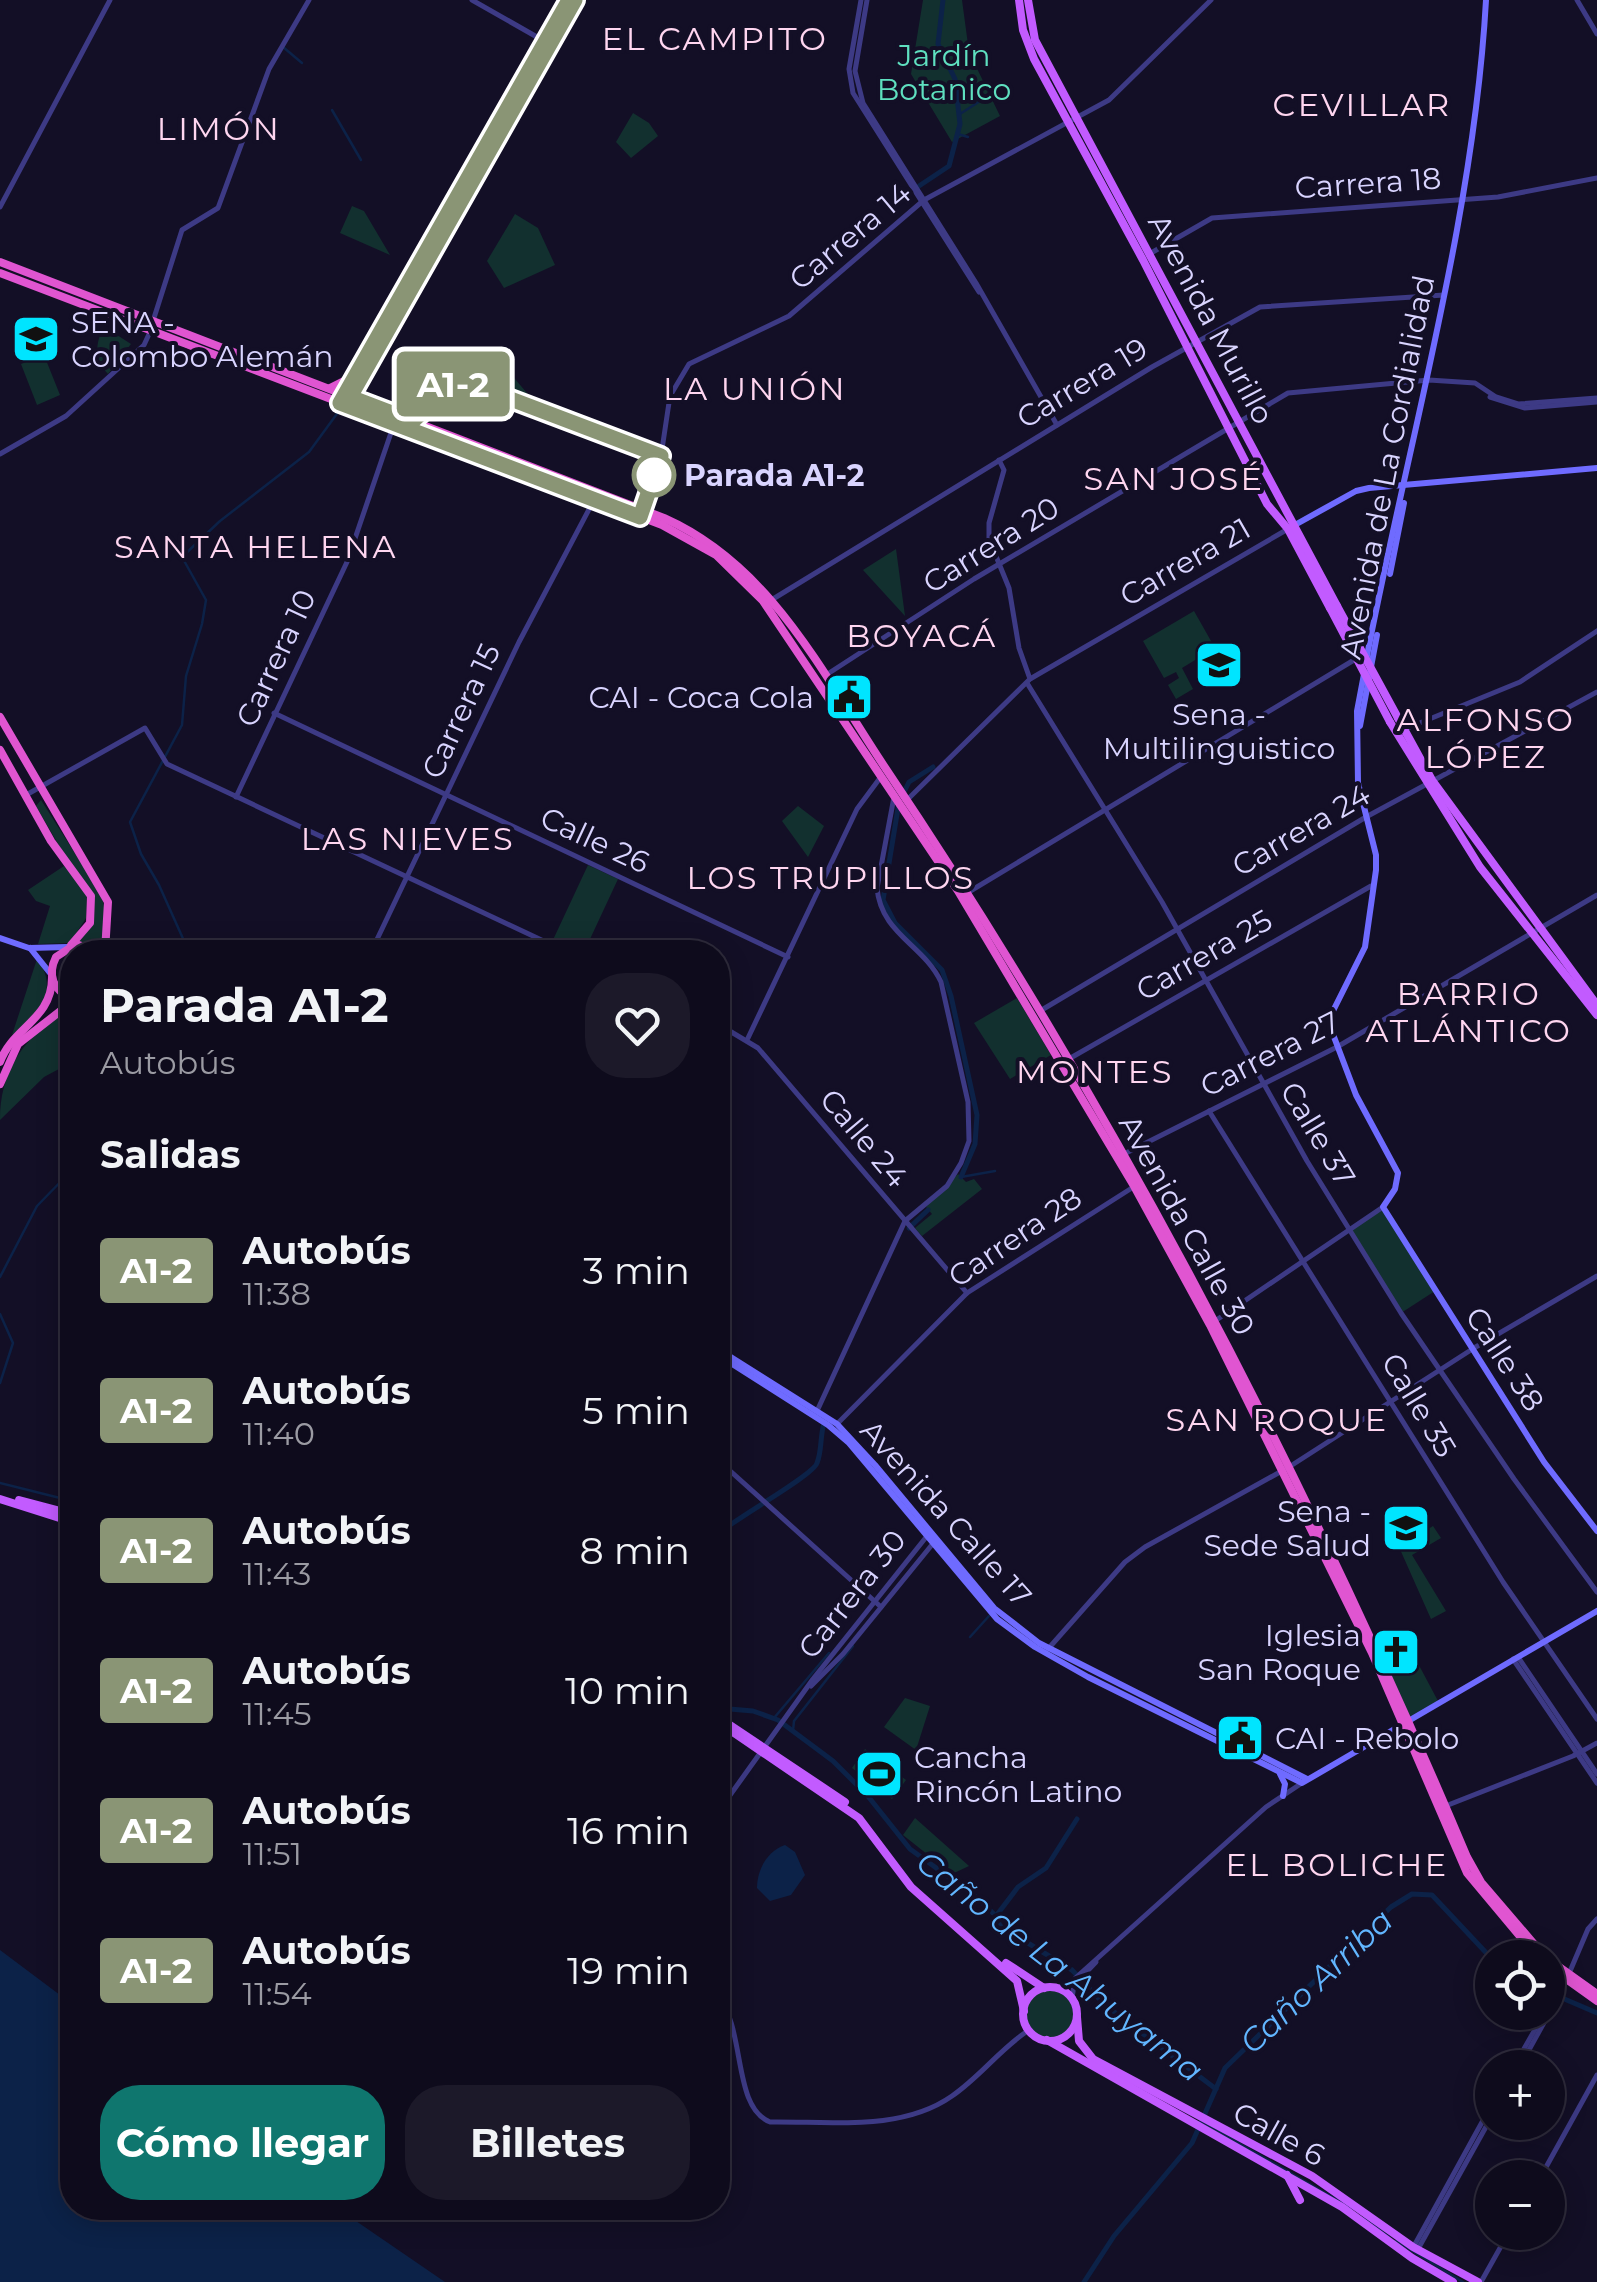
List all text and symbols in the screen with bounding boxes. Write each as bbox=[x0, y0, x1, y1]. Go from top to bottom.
district label: EL CAMPITO bbox=[602, 19, 828, 58]
park label: Jardín Botanico bbox=[877, 37, 1011, 108]
district label: CEVILLAR bbox=[1272, 85, 1452, 124]
district label: LIMÓN bbox=[157, 109, 281, 148]
street label: Carrera 18 bbox=[1294, 159, 1442, 207]
street label: Carrera 14 bbox=[782, 174, 918, 298]
street label: Avenida Murillo bbox=[1140, 208, 1282, 430]
street label: Avenida de La Cordialidad bbox=[1332, 272, 1442, 662]
place label: SENA - Colombo Alemán bbox=[71, 304, 334, 375]
school or university icon: SENA - Colombo Alemán bbox=[10, 313, 62, 365]
street label: Carrera 19 bbox=[1010, 330, 1154, 436]
line badge: A1-2 bbox=[383, 352, 523, 416]
text: A1-2 bbox=[417, 363, 489, 406]
district label: LA UNIÓN bbox=[663, 369, 847, 408]
marker: Parada A1-2 bbox=[633, 454, 675, 496]
place label: Parada A1-2 bbox=[684, 457, 864, 494]
district label: SAN JOSÉ bbox=[1084, 459, 1265, 498]
street label: Carrera 20 bbox=[916, 489, 1066, 601]
street label: Carrera 21 bbox=[1113, 510, 1257, 614]
district label: SANTA HELENA bbox=[114, 527, 398, 566]
street label: Carrera 10 bbox=[228, 583, 324, 733]
district label: BOYACÁ bbox=[846, 616, 998, 655]
street label: Carrera 15 bbox=[414, 638, 508, 784]
school or university icon: Sena - Multilinguistico bbox=[1193, 639, 1245, 691]
public building icon: CAI - Coca Cola bbox=[823, 671, 875, 723]
place label: CAI - Coca Cola bbox=[588, 679, 814, 716]
place label: Sena - Multilinguistico bbox=[1103, 696, 1335, 767]
district label: ALFONSO LÓPEZ bbox=[1397, 700, 1575, 776]
street label: Carrera 24 bbox=[1226, 776, 1377, 884]
street label: Calle 26 bbox=[535, 799, 655, 881]
district label: LAS NIEVES bbox=[301, 819, 515, 858]
district label: LOS TRUPILLOS bbox=[687, 858, 975, 897]
street label: Carrera 25 bbox=[1129, 901, 1279, 1009]
button: heart bbox=[585, 973, 690, 1078]
district label: BARRIO ATLÁNTICO bbox=[1366, 974, 1572, 1050]
text: Parada A1-2 bbox=[100, 976, 389, 1034]
street label: Carrera 27 bbox=[1194, 1003, 1346, 1105]
text: Autobús bbox=[100, 1043, 235, 1082]
district label: MONTES bbox=[1016, 1052, 1174, 1091]
street label: Calle 37 bbox=[1273, 1075, 1363, 1193]
street label: Calle 24 bbox=[812, 1081, 916, 1195]
street label: Avenida Calle 30 bbox=[1111, 1108, 1263, 1342]
text: Salidas bbox=[100, 1131, 241, 1178]
street label: Carrera 28 bbox=[941, 1179, 1089, 1295]
text: Autobús bbox=[243, 1227, 411, 1274]
text: 3 min bbox=[582, 1247, 690, 1294]
text: A1-2 bbox=[120, 1249, 193, 1292]
text: 11:38 bbox=[243, 1274, 311, 1313]
street label: Calle 38 bbox=[1458, 1300, 1552, 1418]
street label: Calle 35 bbox=[1374, 1346, 1464, 1464]
text: Autobús bbox=[243, 1367, 411, 1414]
text: 5 min bbox=[582, 1387, 690, 1434]
text: A1-2 bbox=[120, 1389, 193, 1432]
district label: SAN ROQUE bbox=[1165, 1400, 1389, 1439]
street label: Avenida Calle 17 bbox=[853, 1412, 1039, 1614]
text: 11:40 bbox=[243, 1414, 315, 1453]
place label: Sena - Sede Salud bbox=[1203, 1493, 1371, 1564]
school or university icon: Sena - Sede Salud bbox=[1380, 1502, 1432, 1554]
text: Autobús bbox=[243, 1507, 411, 1554]
street label: Carrera 30 bbox=[790, 1522, 914, 1666]
text: 8 min bbox=[580, 1527, 690, 1574]
text: A1-2 bbox=[120, 1529, 193, 1572]
text: 11:43 bbox=[243, 1554, 311, 1593]
place label: Iglesia San Roque bbox=[1198, 1617, 1361, 1688]
church icon: Iglesia San Roque bbox=[1370, 1626, 1422, 1678]
text: Autobús bbox=[243, 1647, 411, 1694]
text: 10 min bbox=[565, 1667, 690, 1714]
text: A1-2 bbox=[120, 1669, 193, 1712]
text: 11:45 bbox=[243, 1694, 312, 1733]
public building icon: CAI - Rebolo bbox=[1214, 1712, 1266, 1764]
place label: CAI - Rebolo bbox=[1275, 1720, 1459, 1757]
place label: Cancha Rincón Latino bbox=[914, 1739, 1122, 1810]
sports icon: Cancha Rincón Latino bbox=[853, 1748, 905, 1800]
text: Autobús bbox=[243, 1787, 411, 1834]
text: 16 min bbox=[567, 1807, 690, 1854]
text: A1-2 bbox=[120, 1809, 193, 1852]
text: 11:51 bbox=[243, 1834, 302, 1873]
water label: Caño de La Ahuyama bbox=[909, 1842, 1211, 2090]
district label: EL BOLICHE bbox=[1225, 1845, 1449, 1884]
water label: Caño Arriba bbox=[1232, 1901, 1400, 2061]
text: Autobús bbox=[243, 1927, 411, 1974]
map controls bbox=[1475, 1940, 1565, 2250]
button: locate bbox=[1475, 1940, 1565, 2030]
text: 19 min bbox=[567, 1947, 690, 1994]
text: A1-2 bbox=[120, 1949, 193, 1992]
text: 11:54 bbox=[243, 1974, 312, 2013]
button: + bbox=[1475, 2050, 1565, 2140]
button: Cómo llegar bbox=[100, 2085, 385, 2200]
button: Billetes bbox=[405, 2085, 690, 2200]
street label: Calle 6 bbox=[1227, 2094, 1331, 2174]
button: − bbox=[1475, 2160, 1565, 2250]

